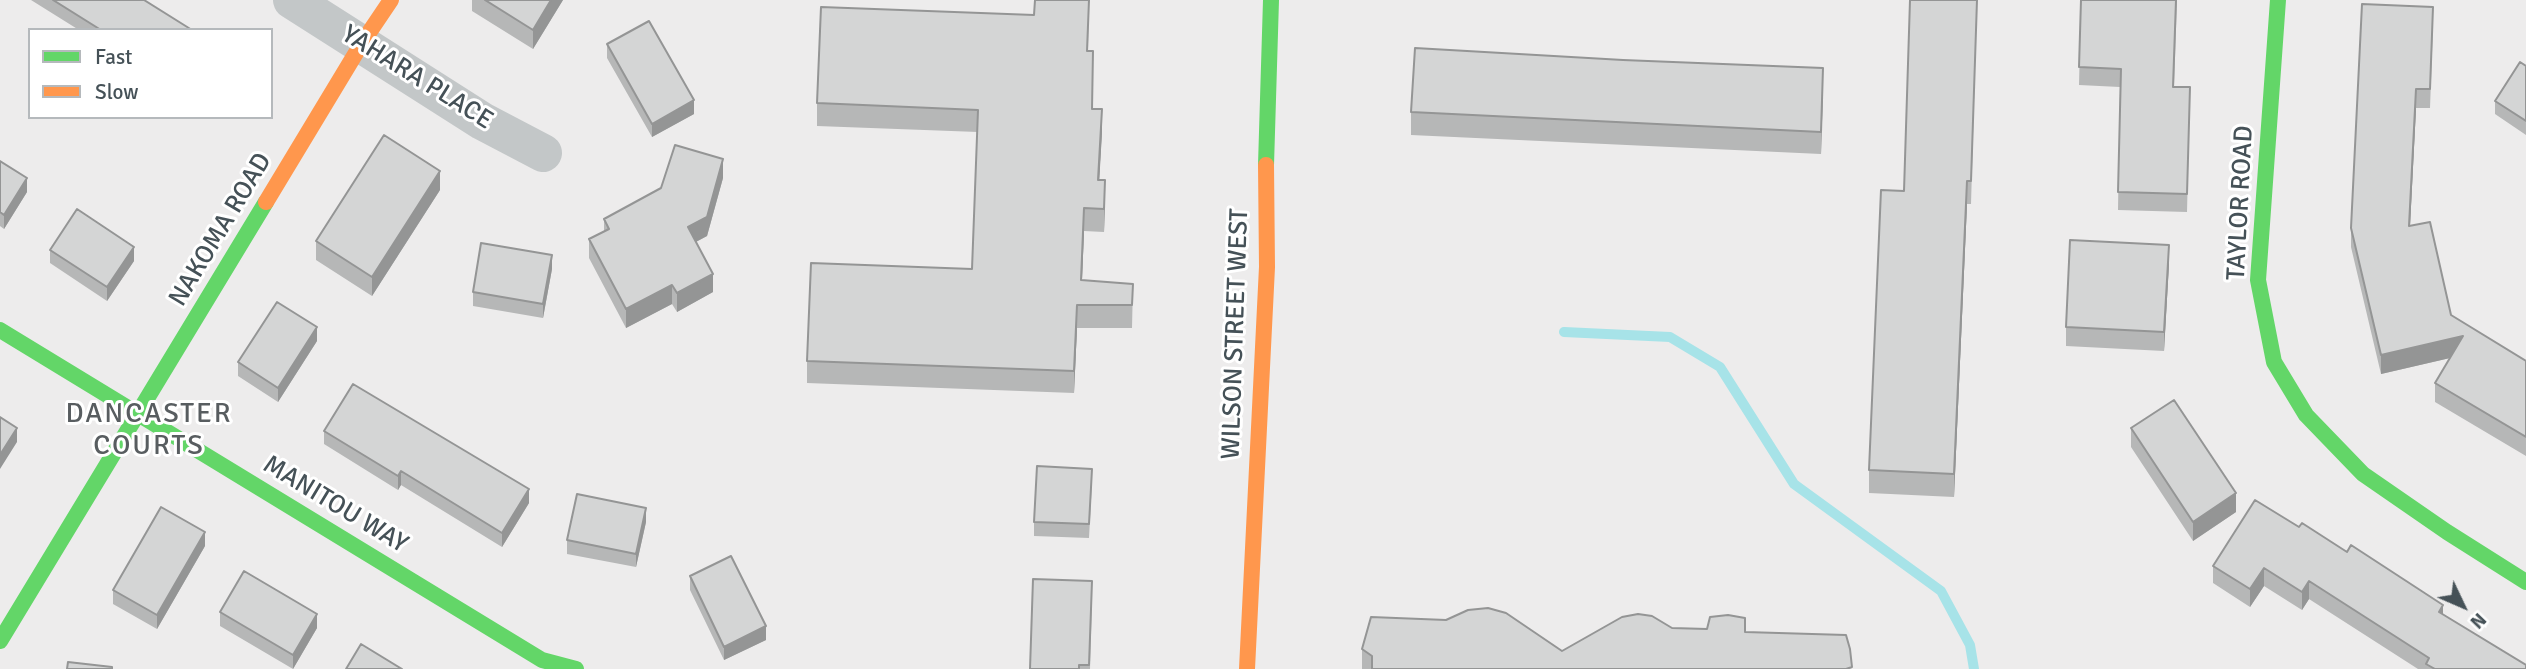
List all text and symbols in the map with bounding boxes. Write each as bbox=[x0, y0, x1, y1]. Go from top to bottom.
street label: YAHARA PLACE bbox=[336, 19, 498, 137]
legend bbox=[28, 28, 273, 119]
text: Fast bbox=[95, 44, 132, 70]
text: Slow bbox=[95, 79, 139, 105]
street label: TAYLOR ROAD bbox=[2221, 125, 2261, 281]
street label: NAKOMA ROAD bbox=[163, 148, 279, 312]
street label: WILSON STREET WEST bbox=[1216, 208, 1256, 460]
district label: DANCASTER COURTS bbox=[67, 398, 231, 464]
street label: MANITOU WAY bbox=[257, 450, 413, 560]
north arrow bbox=[2428, 571, 2498, 641]
text: N bbox=[2465, 607, 2491, 634]

